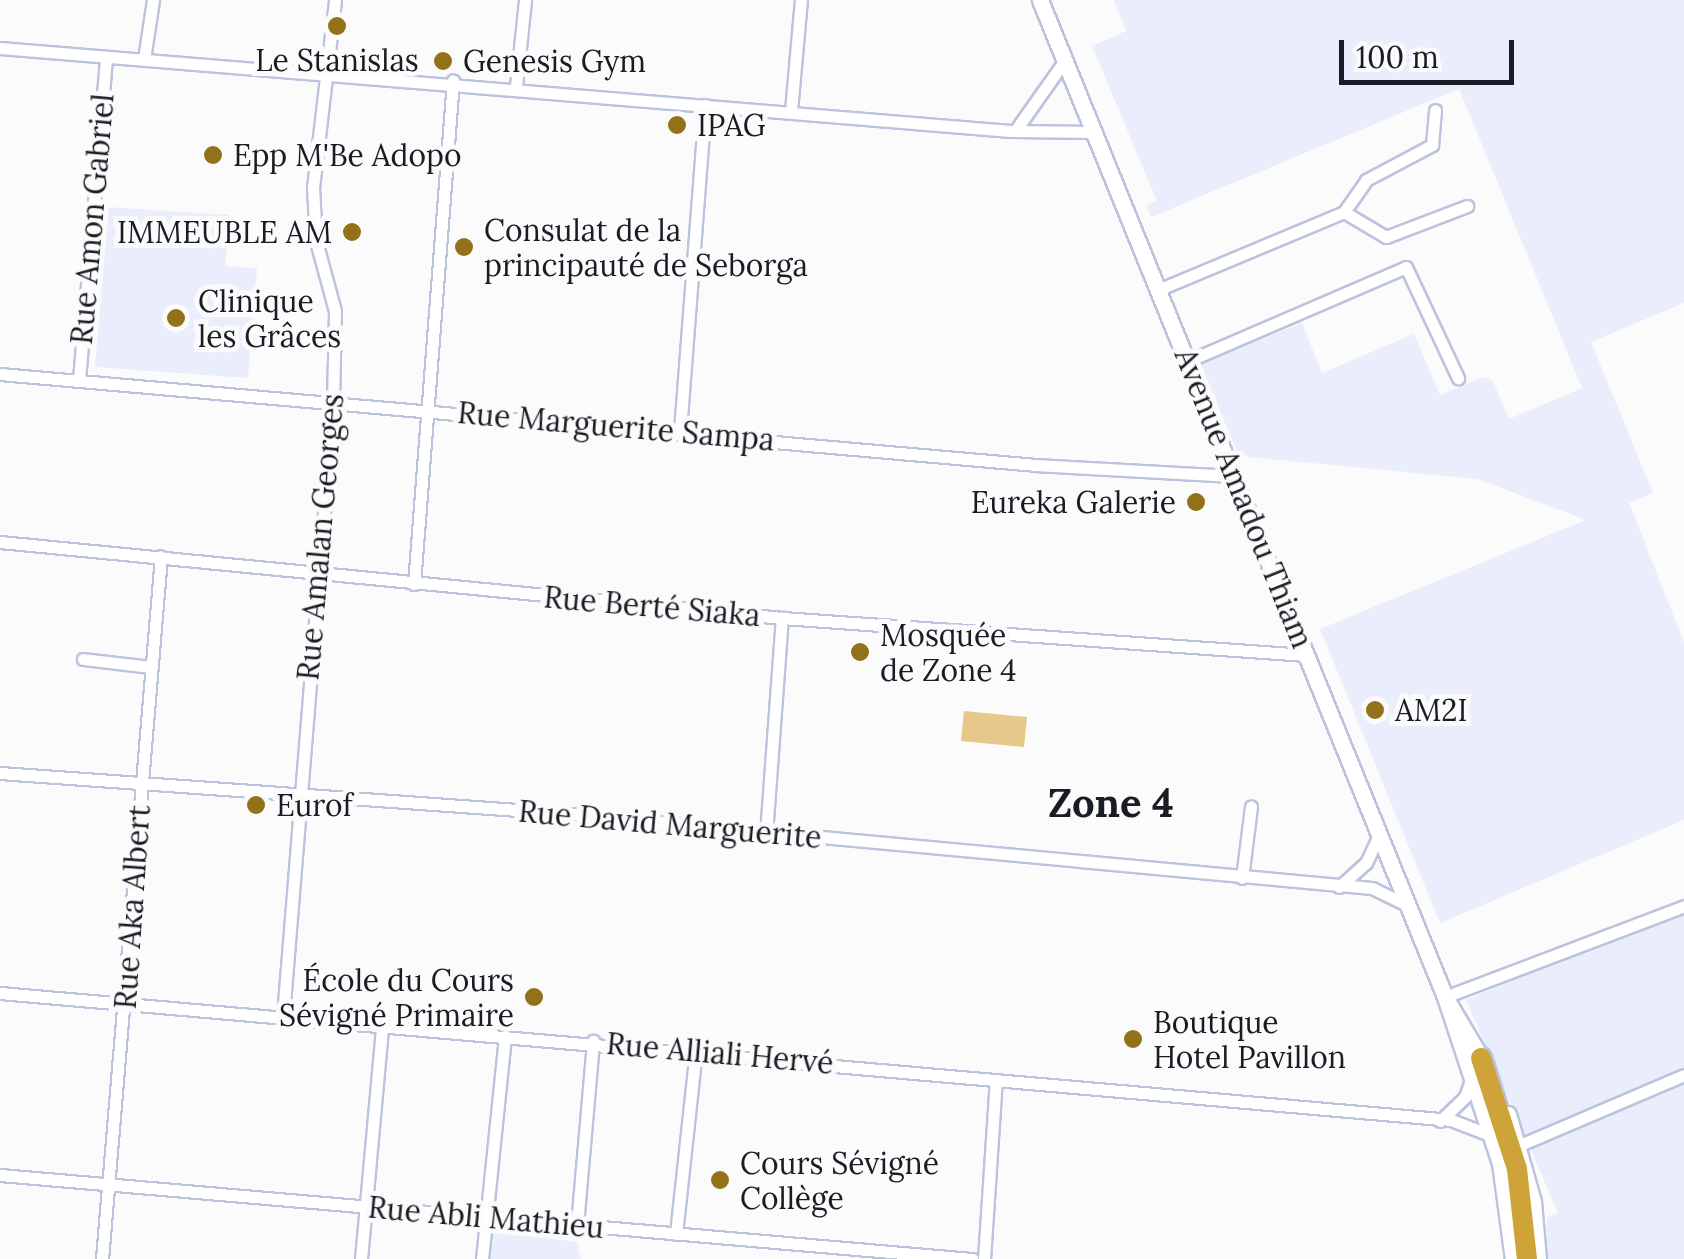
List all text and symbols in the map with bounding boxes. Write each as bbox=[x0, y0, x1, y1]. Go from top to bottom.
marker: Le Stanislas bbox=[326, 15, 348, 37]
scale bar bbox=[1344, 20, 1519, 82]
text: 100 m bbox=[1356, 38, 1439, 76]
place label: Le Stanislas bbox=[255, 42, 419, 78]
place label: Genesis Gym bbox=[463, 43, 646, 79]
marker: Genesis Gym bbox=[432, 50, 454, 72]
street label: Rue Amon Gabriel bbox=[63, 92, 121, 346]
place label: IPAG bbox=[697, 107, 766, 143]
marker: IPAG bbox=[666, 114, 688, 136]
place label: Epp M'Be Adopo bbox=[233, 137, 461, 173]
marker: Epp M'Be Adopo bbox=[202, 144, 224, 166]
place label: Consulat de la principauté de Seborga bbox=[484, 212, 808, 282]
place label: IMMEUBLE AM bbox=[117, 214, 332, 250]
marker: IMMEUBLE AM bbox=[341, 221, 363, 243]
marker: Consulat de la principauté de Seborga bbox=[453, 236, 475, 258]
place label: Clinique les Grâces bbox=[198, 283, 341, 354]
marker: Clinique les Grâces bbox=[163, 305, 189, 331]
street label: Avenue Amadou Thiam bbox=[1167, 343, 1321, 653]
street label: Rue Amalan Georges bbox=[290, 392, 350, 682]
street label: Rue Marguerite Sampa bbox=[456, 394, 776, 458]
place label: Eureka Galerie bbox=[971, 484, 1176, 520]
marker: Eureka Galerie bbox=[1185, 491, 1207, 513]
street label: Rue Berté Siaka bbox=[542, 579, 762, 633]
place label: Mosquée de Zone 4 bbox=[880, 617, 1017, 688]
marker: Mosquée de Zone 4 bbox=[849, 641, 871, 663]
place label: AM2I bbox=[1395, 692, 1467, 728]
marker: AM2I bbox=[1364, 699, 1386, 721]
district label: Zone 4 bbox=[1048, 779, 1174, 827]
place label: Eurof bbox=[276, 787, 353, 823]
street label: Rue David Marguerite bbox=[517, 793, 823, 855]
marker: Eurof bbox=[245, 794, 267, 816]
street label: Rue Aka Albert bbox=[107, 804, 157, 1010]
place label: École du Cours Sévigné Primaire bbox=[279, 962, 514, 1032]
marker: École du Cours Sévigné Primaire bbox=[523, 986, 545, 1008]
place label: Boutique Hotel Pavillon bbox=[1153, 1004, 1346, 1074]
street label: Rue Alliali Hervé bbox=[605, 1025, 835, 1081]
marker: Boutique Hotel Pavillon bbox=[1122, 1028, 1144, 1050]
place label: Cours Sévigné Collège bbox=[740, 1145, 939, 1216]
marker: Cours Sévigné Collège bbox=[709, 1169, 731, 1191]
street label: Rue Abli Mathieu bbox=[367, 1189, 605, 1245]

